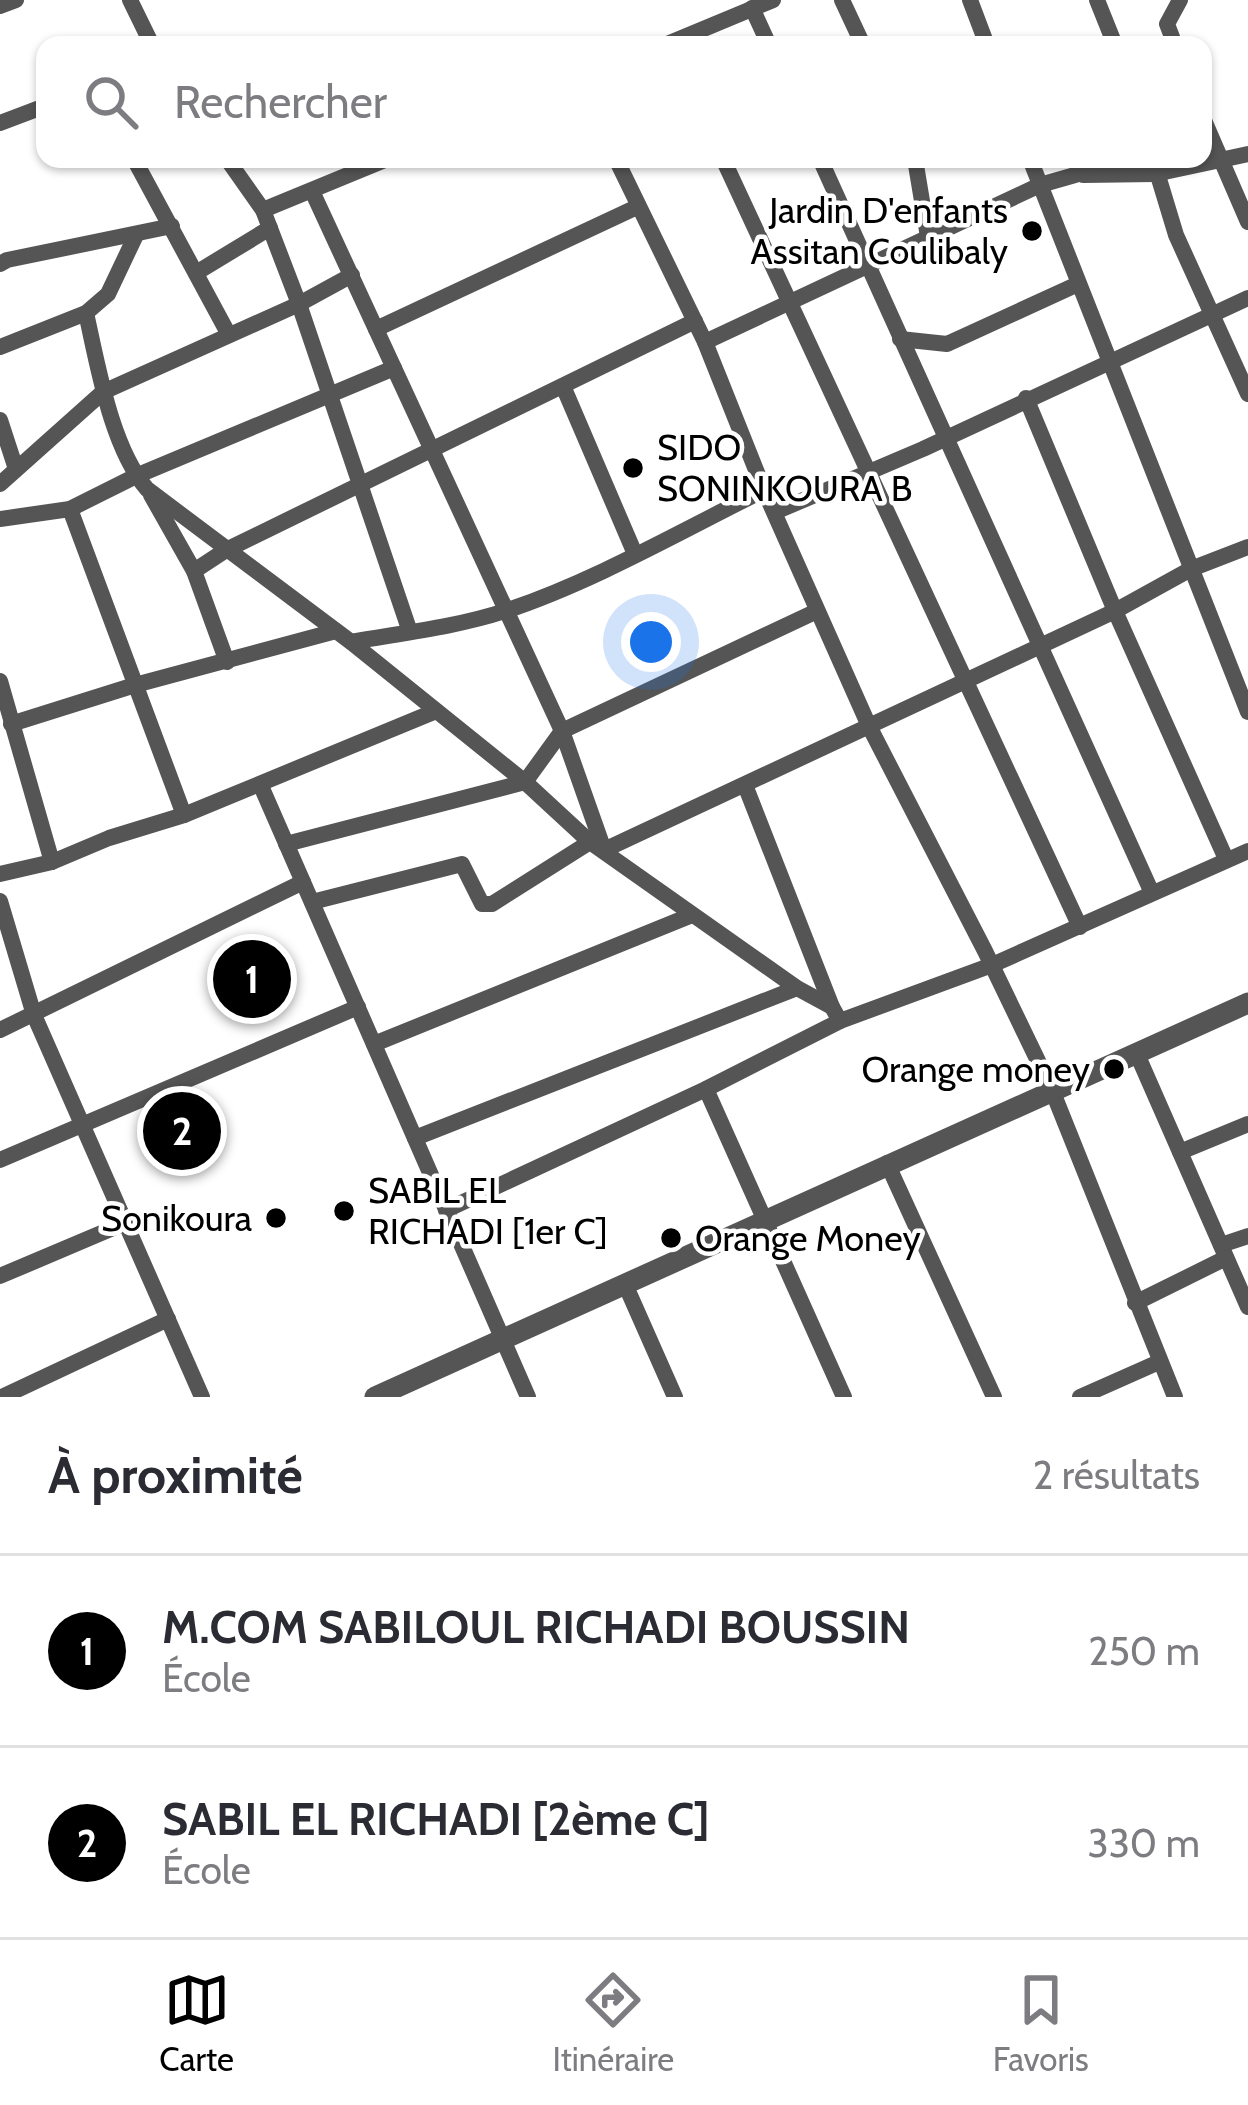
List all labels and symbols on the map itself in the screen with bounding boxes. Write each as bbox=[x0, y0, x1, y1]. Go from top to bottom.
place label: Jardin D'enfants Assitan Coulibaly bbox=[751, 188, 1008, 273]
marker: Jardin D'enfants Assitan Coulibaly bbox=[1019, 218, 1045, 244]
place label: SIDO SONINKOURA B bbox=[657, 425, 912, 510]
marker: SIDO SONINKOURA B bbox=[620, 455, 646, 481]
your location bbox=[621, 612, 681, 672]
pin: 1 bbox=[213, 934, 291, 1024]
place label: Orange money bbox=[862, 1047, 1090, 1091]
marker: Orange money bbox=[1101, 1056, 1127, 1082]
pin: 2 bbox=[143, 1086, 221, 1176]
place label: SABIL EL RICHADI [1er C] bbox=[368, 1168, 607, 1253]
place label: Sonikoura bbox=[101, 1196, 252, 1240]
marker: SABIL EL RICHADI [1er C] bbox=[331, 1198, 357, 1224]
marker: Sonikoura bbox=[263, 1205, 289, 1231]
place label: Orange Money bbox=[695, 1216, 921, 1260]
marker: Orange Money bbox=[658, 1225, 684, 1251]

